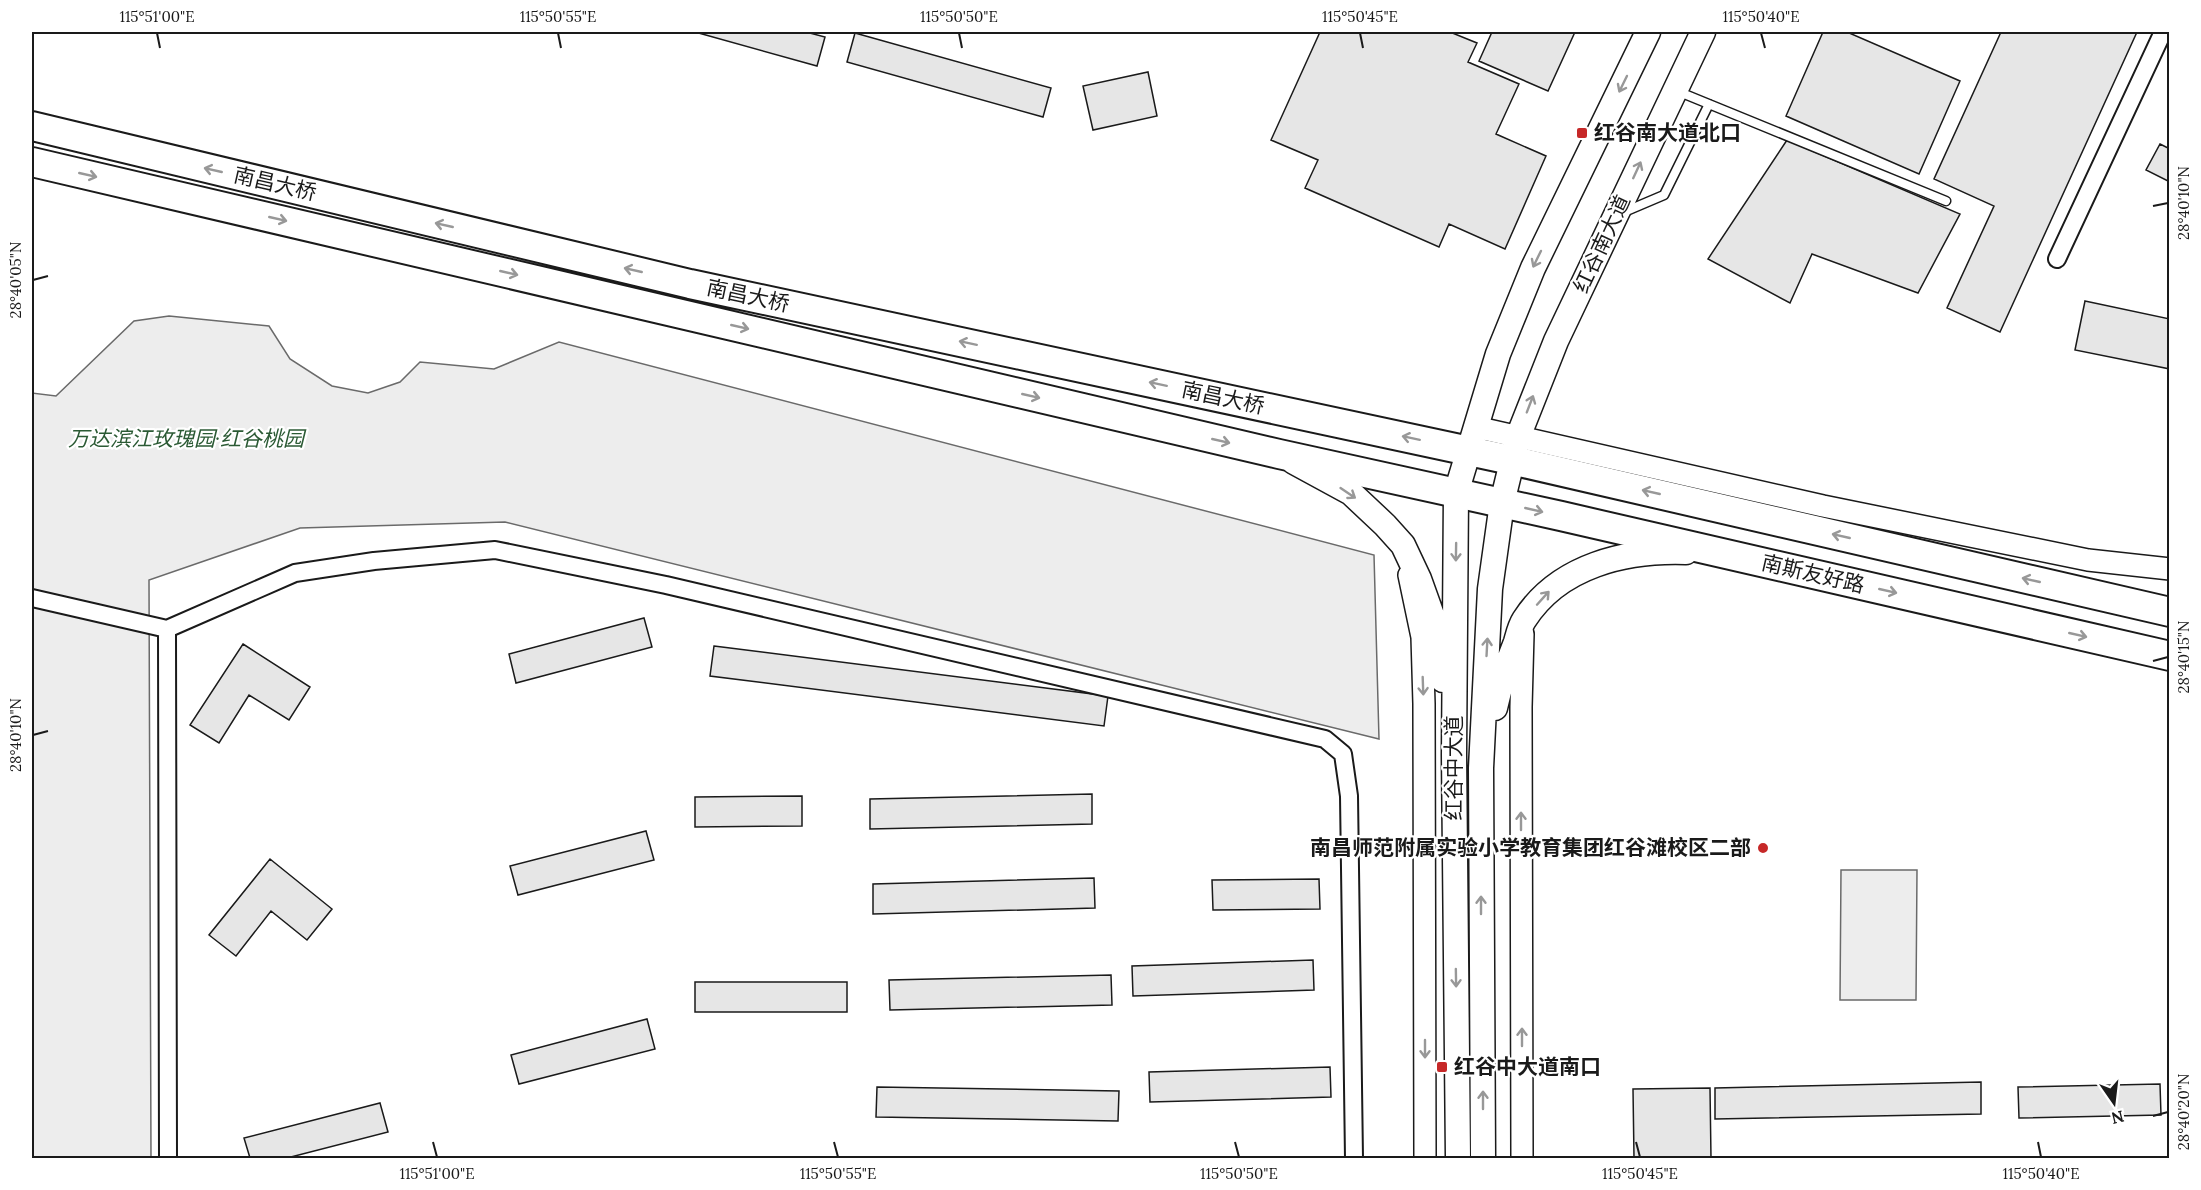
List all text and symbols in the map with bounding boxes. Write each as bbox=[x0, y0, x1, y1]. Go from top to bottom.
text: 115°51'00"E bbox=[119, 7, 195, 26]
text: 115°50'55"E bbox=[520, 7, 596, 26]
text: 115°50'50"E bbox=[920, 7, 998, 26]
text: 115°50'45"E bbox=[1322, 7, 1398, 26]
text: 115°50'40"E bbox=[1722, 7, 1800, 26]
one-way arrow bbox=[1616, 75, 1628, 93]
place label: 红谷南大道北口 bbox=[1594, 119, 1741, 146]
marker: 红谷南大道北口 bbox=[1575, 126, 1589, 140]
street label: 南昌大桥 bbox=[231, 161, 319, 206]
one-way arrow bbox=[1632, 161, 1644, 179]
one-way arrow bbox=[204, 163, 223, 175]
text: 28°40'10"N bbox=[2174, 166, 2193, 240]
one-way arrow bbox=[78, 170, 98, 181]
street label: 红谷南大道 bbox=[1567, 191, 1636, 297]
one-way arrow bbox=[269, 214, 288, 226]
one-way arrow bbox=[435, 218, 454, 230]
text: 28°40'05"N bbox=[6, 242, 25, 318]
one-way arrow bbox=[1531, 250, 1543, 268]
one-way arrow bbox=[624, 264, 643, 276]
one-way arrow bbox=[500, 267, 519, 279]
street label: 南昌大桥 bbox=[704, 274, 792, 317]
one-way arrow bbox=[730, 321, 749, 333]
one-way arrow bbox=[958, 337, 977, 349]
street label: 南昌大桥 bbox=[1179, 376, 1267, 419]
one-way arrow bbox=[1149, 378, 1169, 389]
one-way arrow bbox=[1022, 390, 1041, 402]
one-way arrow bbox=[1526, 396, 1537, 414]
park label: 万达滨江玫瑰园·红谷桃园 bbox=[68, 425, 307, 452]
one-way arrow bbox=[1401, 432, 1420, 444]
one-way arrow bbox=[1211, 435, 1230, 447]
one-way arrow bbox=[1642, 486, 1661, 497]
one-way arrow bbox=[1340, 487, 1356, 499]
one-way arrow bbox=[1524, 505, 1543, 516]
one-way arrow bbox=[1831, 530, 1851, 541]
one-way arrow bbox=[1450, 541, 1461, 561]
street label: 南斯友好路 bbox=[1759, 549, 1867, 598]
one-way arrow bbox=[2021, 574, 2041, 585]
one-way arrow bbox=[1878, 586, 1897, 598]
one-way arrow bbox=[1536, 591, 1550, 606]
text: 28°40'15"N bbox=[2174, 621, 2193, 693]
one-way arrow bbox=[2067, 630, 2087, 641]
one-way arrow bbox=[1482, 638, 1493, 658]
one-way arrow bbox=[1418, 675, 1429, 695]
text: 28°40'10"N bbox=[6, 698, 25, 772]
street label: 红谷中大道 bbox=[1440, 716, 1467, 821]
one-way arrow bbox=[1515, 812, 1527, 832]
place label: 南昌师范附属实验小学教育集团红谷滩校区二部 bbox=[1310, 834, 1751, 861]
marker: 南昌师范附属实验小学教育集团红谷滩校区二部 bbox=[1756, 841, 1770, 855]
one-way arrow bbox=[1475, 896, 1487, 916]
one-way arrow bbox=[1450, 967, 1462, 987]
one-way arrow bbox=[1516, 1028, 1528, 1048]
one-way arrow bbox=[1419, 1038, 1431, 1058]
place label: 红谷中大道南口 bbox=[1454, 1053, 1601, 1080]
marker: 红谷中大道南口 bbox=[1435, 1060, 1449, 1074]
north arrow bbox=[2084, 1073, 2144, 1133]
text: 28°40'20"N bbox=[2174, 1074, 2193, 1150]
one-way arrow bbox=[1477, 1091, 1489, 1111]
text: N bbox=[2109, 1106, 2126, 1129]
text: 115°51'00"E bbox=[399, 1164, 475, 1183]
text: 115°50'55"E bbox=[800, 1164, 876, 1183]
text: 115°50'50"E bbox=[1200, 1164, 1278, 1183]
text: 115°50'45"E bbox=[1602, 1164, 1678, 1183]
text: 115°50'40"E bbox=[2002, 1164, 2080, 1183]

